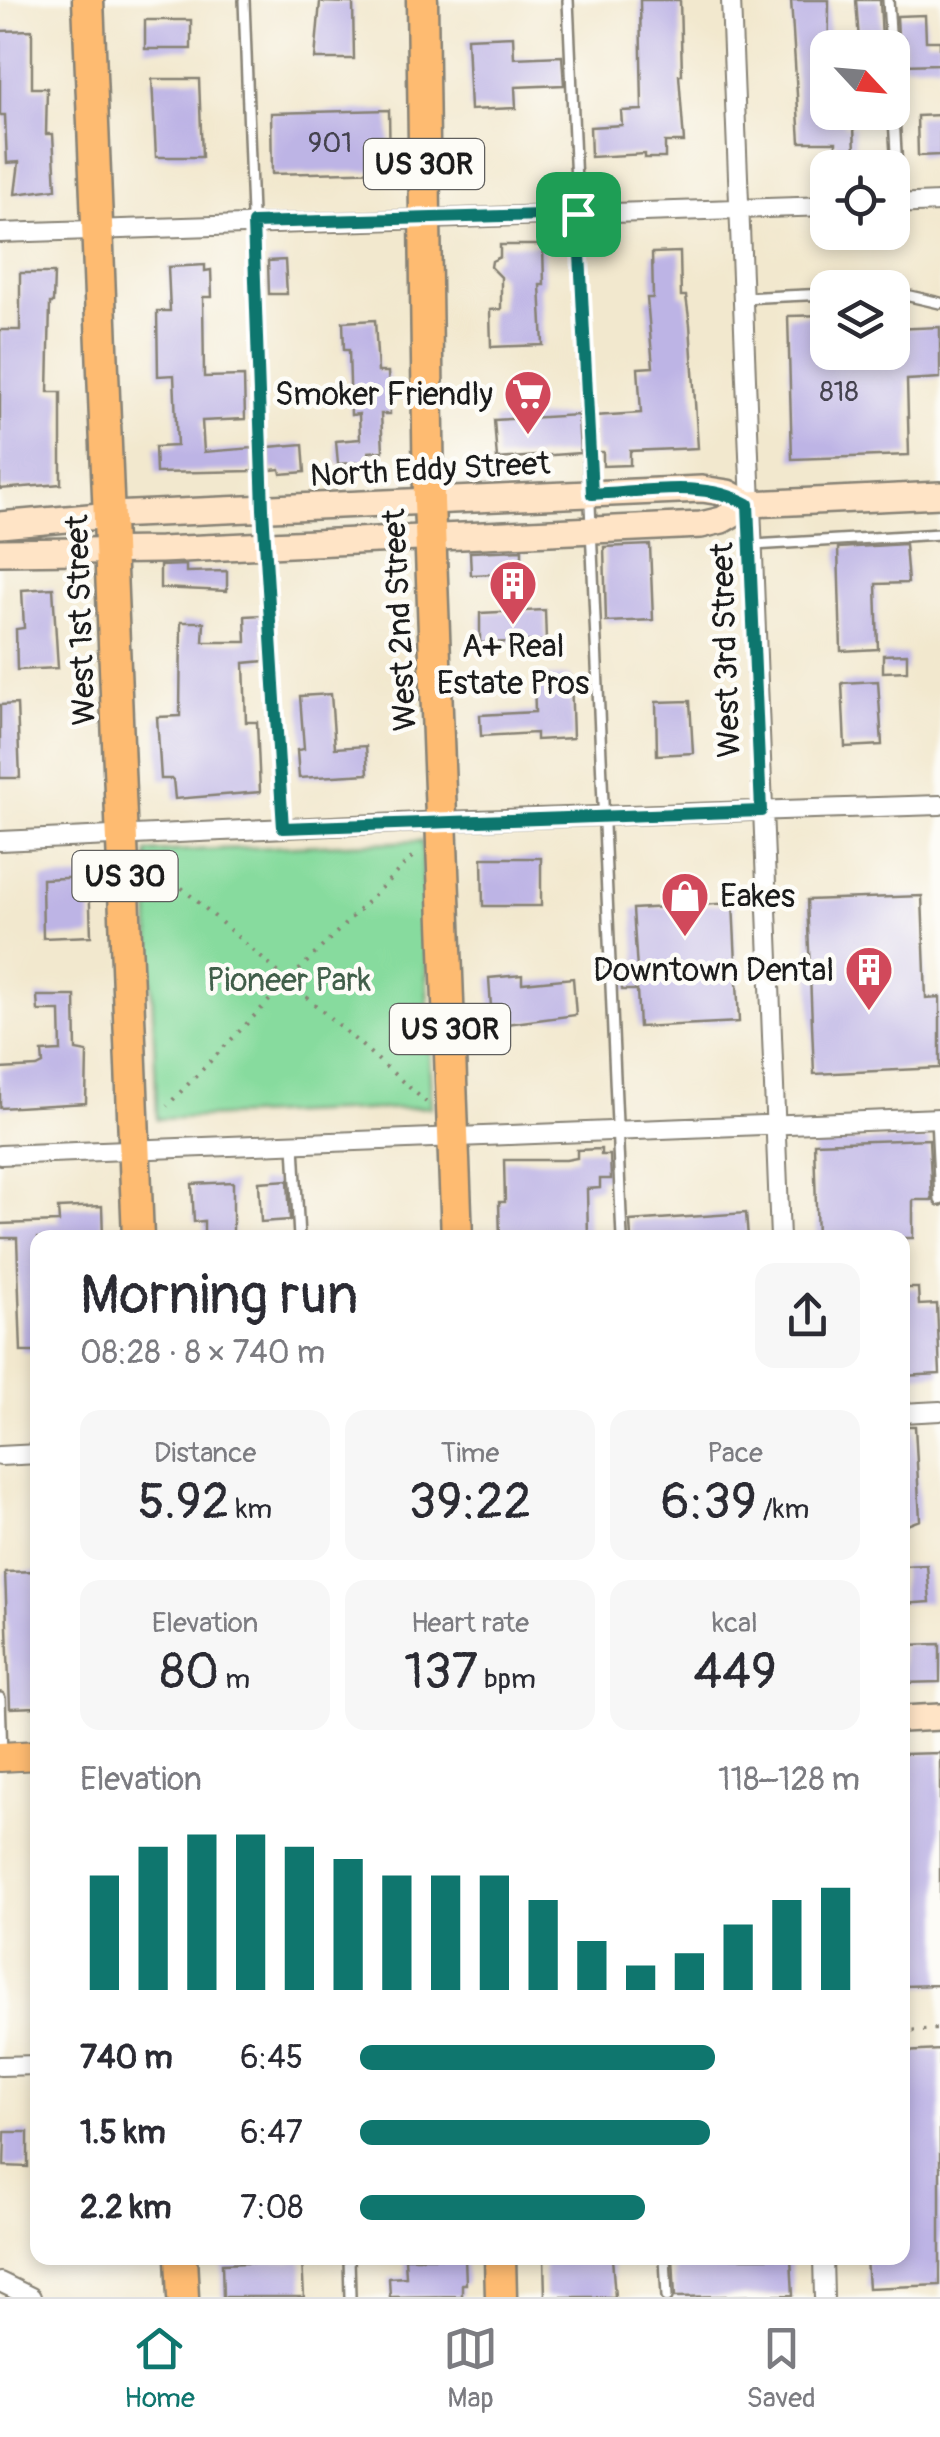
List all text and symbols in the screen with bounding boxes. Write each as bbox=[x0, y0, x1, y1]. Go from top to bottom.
north arrow bbox=[810, 30, 910, 130]
map controls bbox=[810, 30, 910, 370]
house number: 901 bbox=[308, 126, 352, 161]
road number: US 30R bbox=[364, 139, 484, 189]
button: locate bbox=[810, 150, 910, 250]
pin bbox=[536, 172, 621, 257]
icon: arrive bbox=[551, 187, 606, 242]
button: layers bbox=[810, 270, 910, 370]
supermarket icon: Smoker Friendly bbox=[502, 368, 554, 436]
place label: Smoker Friendly bbox=[275, 375, 493, 415]
house number: 818 bbox=[819, 375, 859, 410]
street label: North Eddy Street bbox=[309, 444, 551, 496]
street label: West 2nd Street bbox=[374, 508, 426, 732]
street label: West 1st Street bbox=[57, 514, 105, 726]
street label: West 3rd Street bbox=[702, 542, 750, 758]
building icon: A+ Real Estate Pros bbox=[487, 558, 539, 626]
place label: A+ Real Estate Pros bbox=[437, 627, 589, 704]
road number: US 30 bbox=[72, 851, 178, 901]
shop icon: Eakes bbox=[659, 870, 711, 938]
place label: Eakes bbox=[720, 877, 795, 917]
building icon: Downtown Dental bbox=[843, 944, 895, 1012]
place label: Downtown Dental bbox=[593, 951, 834, 991]
park label: Pioneer Park bbox=[207, 961, 371, 1001]
road number: US 30R bbox=[390, 1004, 510, 1054]
text: Morning run bbox=[80, 1261, 358, 1330]
button: share bbox=[755, 1263, 860, 1368]
text: 08:28 · 8 × 740 m bbox=[80, 1333, 325, 1373]
text: Distance bbox=[154, 1436, 256, 1471]
text: Time bbox=[441, 1436, 499, 1471]
text: Pace bbox=[707, 1436, 763, 1471]
text: 5.92 bbox=[138, 1471, 230, 1534]
text: 39:22 bbox=[409, 1471, 531, 1534]
text: 6:39 bbox=[661, 1471, 757, 1534]
text: km bbox=[230, 1492, 272, 1527]
text: /km bbox=[757, 1492, 809, 1527]
text: Elevation bbox=[152, 1606, 258, 1641]
text: Heart rate bbox=[411, 1606, 529, 1641]
text: kcal bbox=[712, 1606, 758, 1641]
text: 80 bbox=[160, 1641, 219, 1704]
text: 137 bbox=[404, 1641, 478, 1704]
text: 449 bbox=[693, 1641, 777, 1704]
text: m bbox=[219, 1662, 250, 1697]
text: bpm bbox=[478, 1662, 536, 1697]
text: Elevation bbox=[80, 1760, 202, 1800]
text: 118–128 m bbox=[718, 1760, 860, 1800]
text: 740 m bbox=[80, 2038, 173, 2078]
text: 6:45 bbox=[240, 2038, 303, 2078]
text: 1.5 km bbox=[80, 2113, 166, 2153]
text: 6:47 bbox=[240, 2113, 303, 2153]
text: 2.2 km bbox=[80, 2188, 172, 2228]
text: 7:08 bbox=[240, 2188, 303, 2228]
tab: Home bbox=[124, 2321, 195, 2416]
tab: Map bbox=[443, 2321, 498, 2416]
tab: Saved bbox=[746, 2321, 816, 2416]

